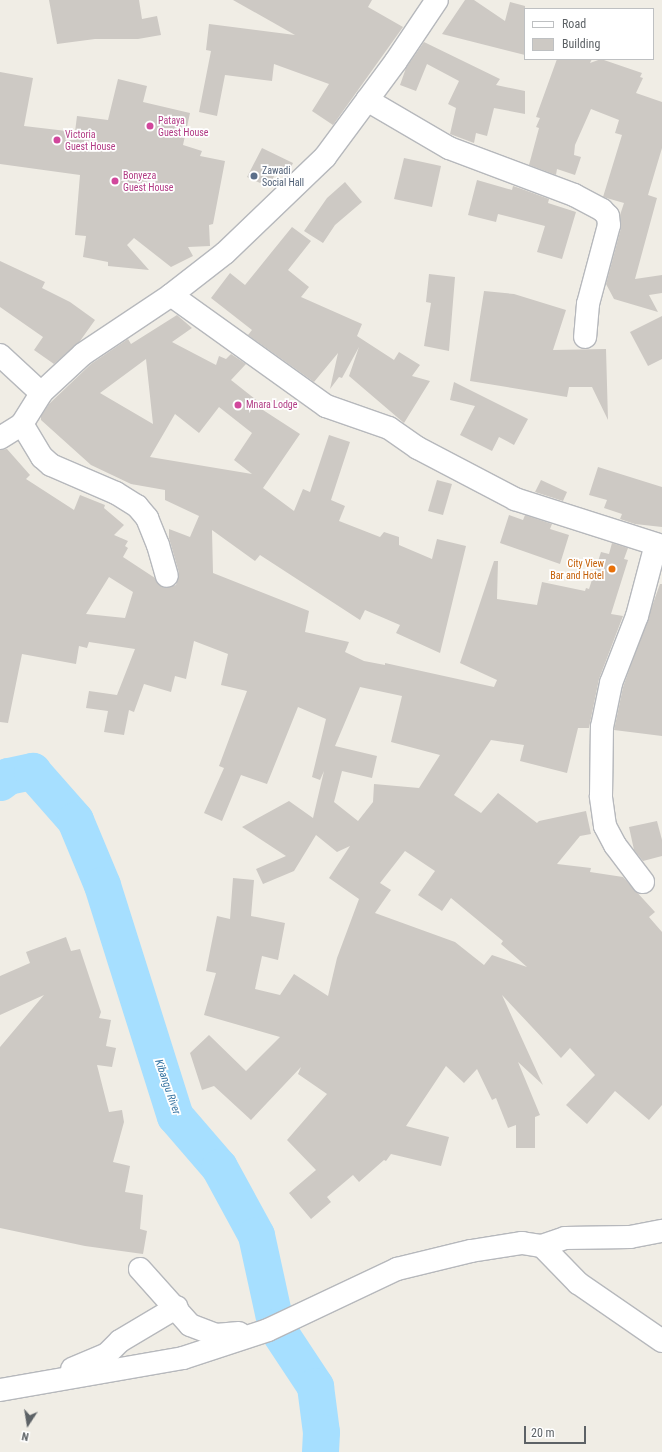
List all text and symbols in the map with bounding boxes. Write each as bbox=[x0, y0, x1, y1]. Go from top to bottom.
legend bbox=[524, 8, 654, 60]
text: Road bbox=[562, 17, 586, 31]
text: Building bbox=[562, 37, 600, 51]
place label: Pataya Guest House bbox=[158, 114, 209, 138]
marker: Pataya Guest House bbox=[145, 121, 155, 131]
place label: Victoria Guest House bbox=[65, 128, 116, 152]
marker: Victoria Guest House bbox=[52, 135, 62, 145]
place label: Zawadi Social Hall bbox=[262, 164, 304, 188]
place label: Bonyeza Guest House bbox=[123, 169, 174, 192]
marker: Zawadi Social Hall bbox=[249, 171, 259, 181]
marker: Bonyeza Guest House bbox=[110, 176, 120, 186]
place label: Mnara Lodge bbox=[246, 399, 297, 411]
marker: Mnara Lodge bbox=[233, 400, 243, 410]
place label: City View Bar and Hotel bbox=[550, 557, 604, 580]
marker: City View Bar and Hotel bbox=[607, 564, 617, 574]
water label: Kibangu River bbox=[151, 1058, 183, 1116]
north arrow bbox=[8, 1404, 48, 1444]
scale bar bbox=[526, 1418, 588, 1444]
text: 20 m bbox=[531, 1426, 555, 1440]
text: N bbox=[21, 1429, 30, 1443]

